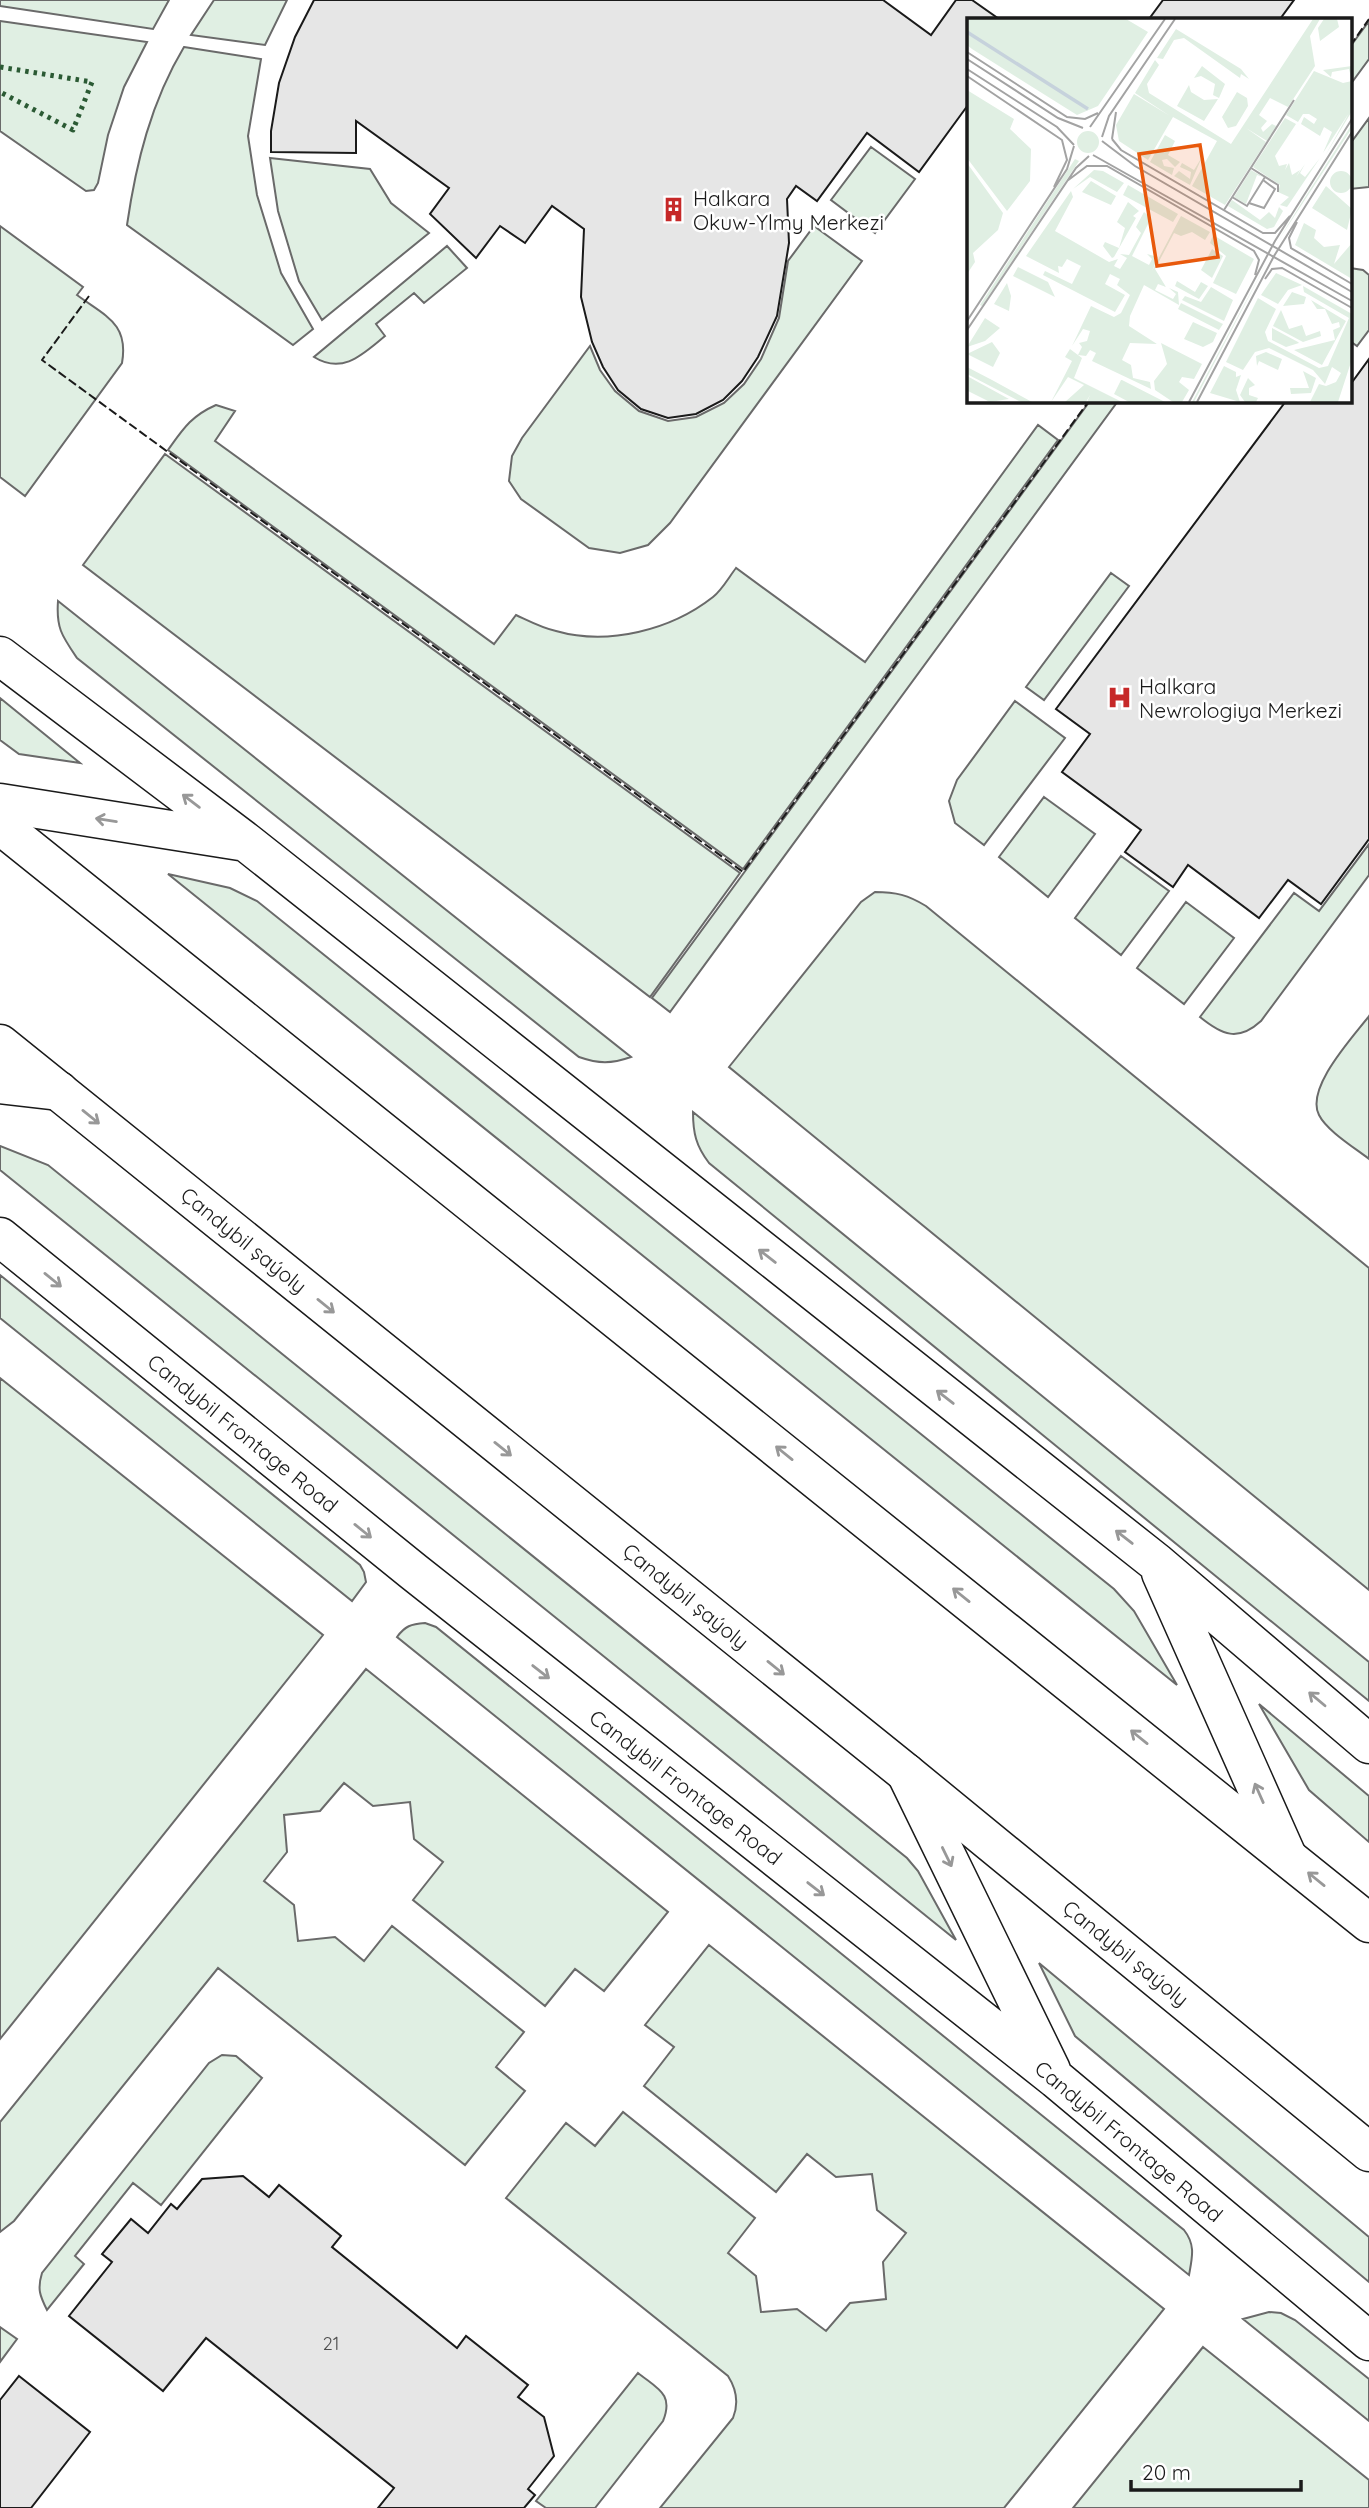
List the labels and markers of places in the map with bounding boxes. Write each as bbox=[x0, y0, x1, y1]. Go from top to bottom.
place label: Halkara Okuw-Ylmy Merkezi bbox=[693, 185, 884, 235]
building icon: Halkara Okuw-Ylmy Merkezi bbox=[659, 196, 687, 224]
place label: Halkara Newrologiya Merkezi bbox=[1139, 673, 1342, 723]
hospital icon: Halkara Newrologiya Merkezi bbox=[1105, 684, 1133, 712]

